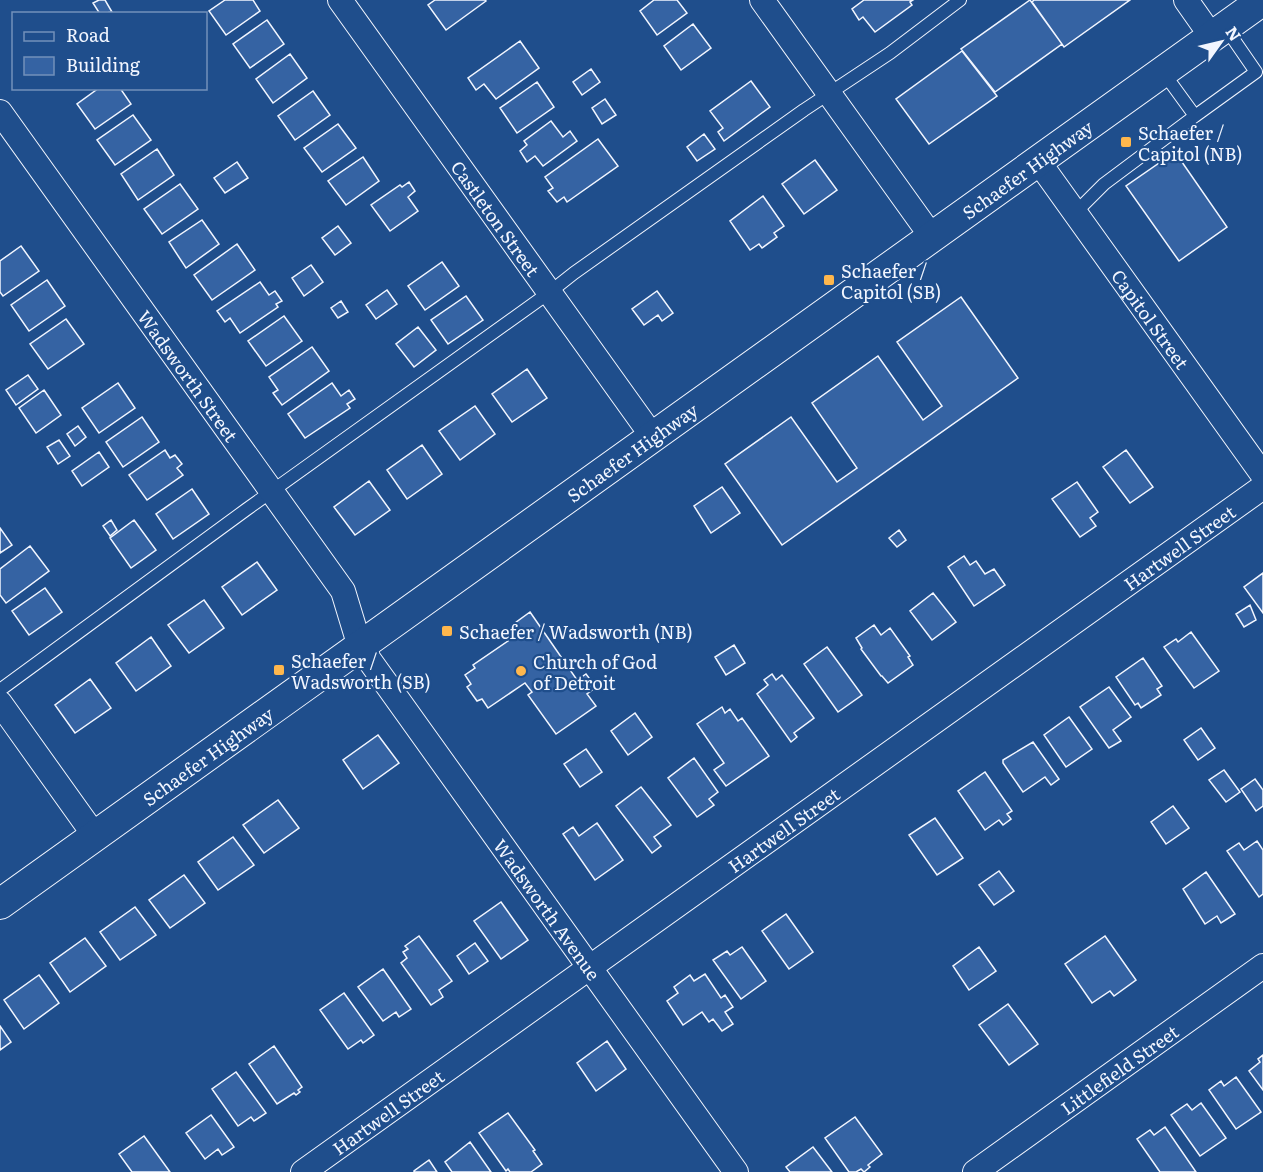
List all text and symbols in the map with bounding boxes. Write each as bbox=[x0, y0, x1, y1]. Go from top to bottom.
legend bbox=[12, 12, 207, 90]
north arrow bbox=[1191, 12, 1251, 72]
text: Road bbox=[66, 21, 110, 48]
text: N bbox=[1221, 21, 1248, 45]
text: Building bbox=[66, 51, 141, 78]
street label: Schaefer Highway bbox=[956, 112, 1099, 225]
place label: Schaefer / Capitol (NB) bbox=[1138, 119, 1242, 167]
marker: Schaefer / Capitol (NB) bbox=[1119, 135, 1133, 149]
street label: Castleton Street bbox=[445, 154, 547, 282]
place label: Schaefer / Capitol (SB) bbox=[841, 257, 941, 305]
street label: Capitol Street bbox=[1106, 263, 1197, 375]
marker: Schaefer / Capitol (SB) bbox=[822, 273, 836, 287]
street label: Wadsworth Street bbox=[132, 304, 246, 448]
street label: Schaefer Highway bbox=[561, 395, 703, 508]
street label: Hartwell Street bbox=[1117, 497, 1241, 596]
place label: Schaefer / Wadsworth (NB) bbox=[459, 618, 693, 645]
marker: Schaefer / Wadsworth (NB) bbox=[440, 624, 454, 638]
place label: Schaefer / Wadsworth (SB) bbox=[291, 647, 431, 695]
place label: Church of God of Detroit bbox=[533, 648, 657, 696]
marker: Schaefer / Wadsworth (SB) bbox=[272, 663, 286, 677]
marker: Church of God of Detroit bbox=[514, 664, 528, 678]
street label: Schaefer Highway bbox=[136, 699, 279, 812]
street label: Hartwell Street bbox=[722, 780, 845, 879]
street label: Wadsworth Avenue bbox=[488, 833, 608, 985]
street label: Littlefield Street bbox=[1054, 1017, 1184, 1121]
street label: Hartwell Street bbox=[326, 1062, 450, 1161]

